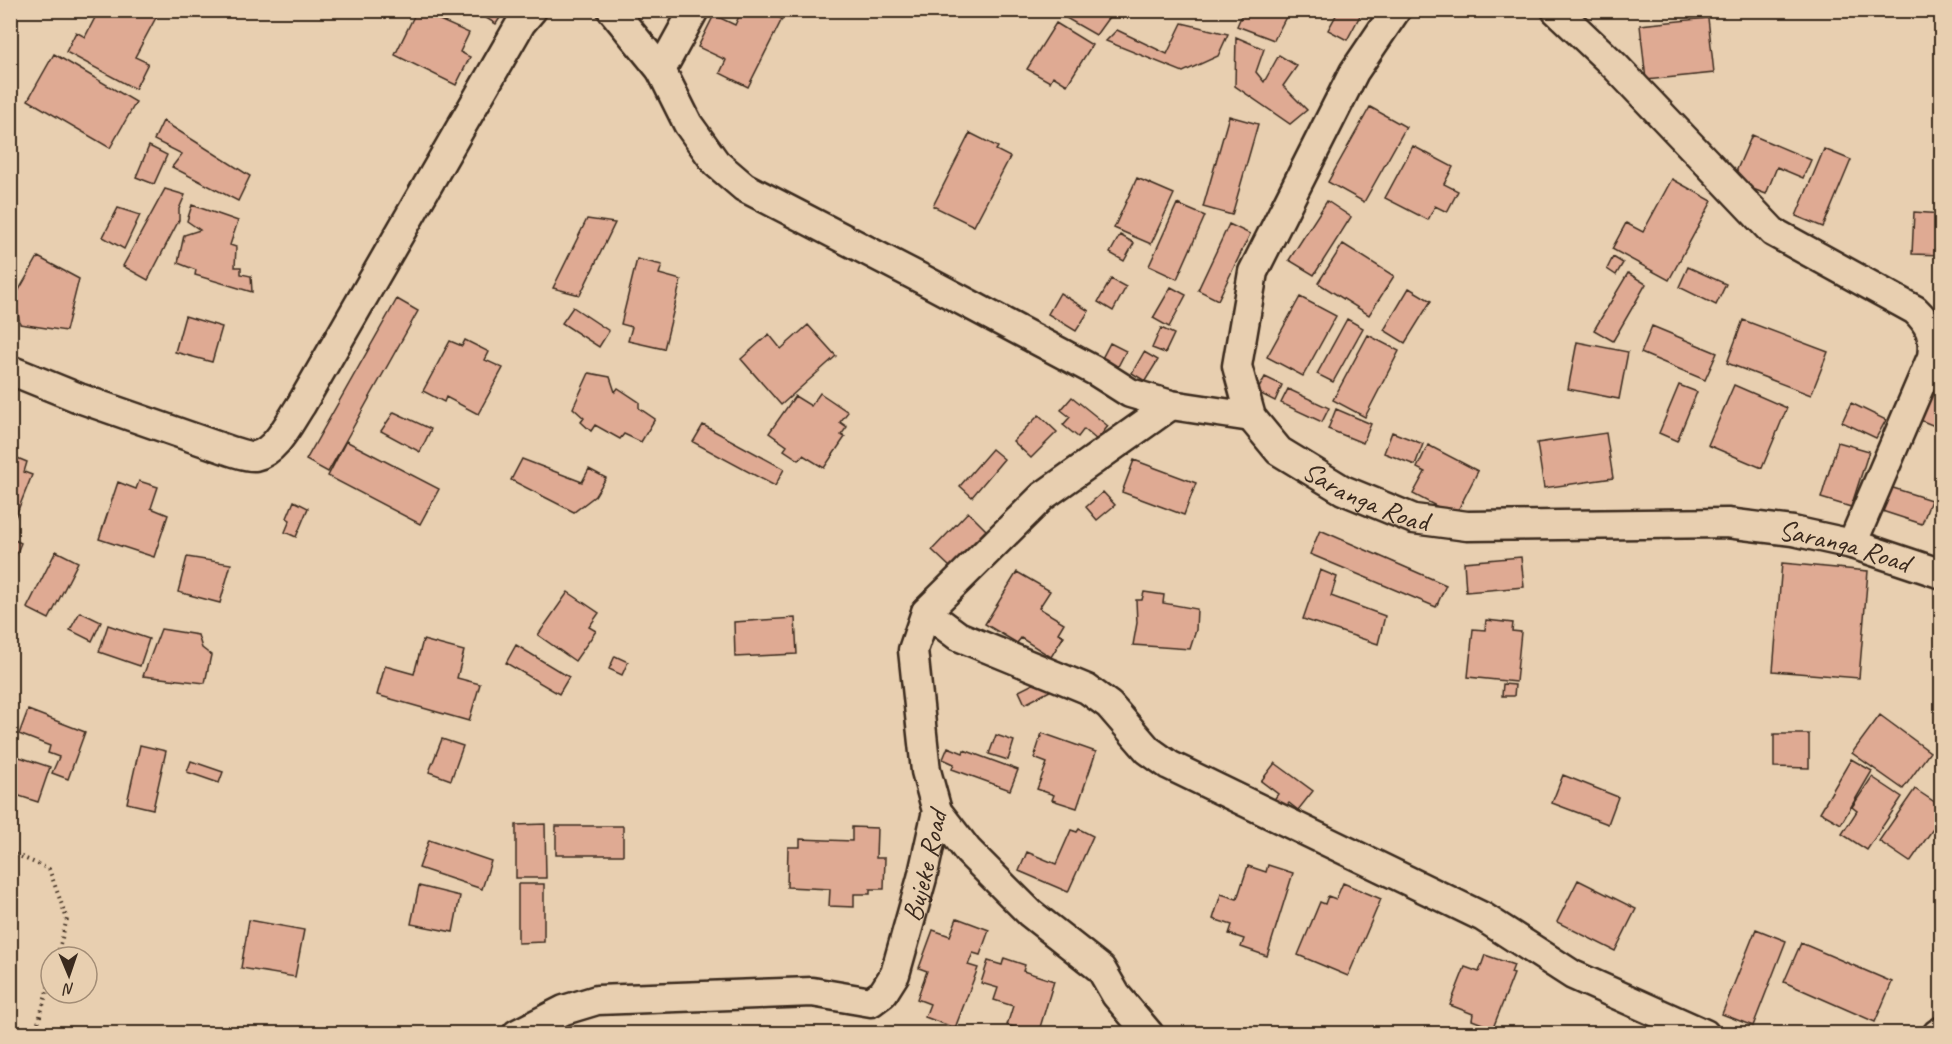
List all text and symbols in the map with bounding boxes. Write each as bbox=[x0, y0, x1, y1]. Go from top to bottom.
street label: Saranga Road bbox=[1297, 452, 1435, 539]
street label: Saranga Road bbox=[1777, 512, 1918, 581]
street label: Bujeke Road bbox=[893, 803, 955, 925]
north arrow bbox=[39, 945, 99, 1005]
text: N bbox=[61, 979, 75, 999]

